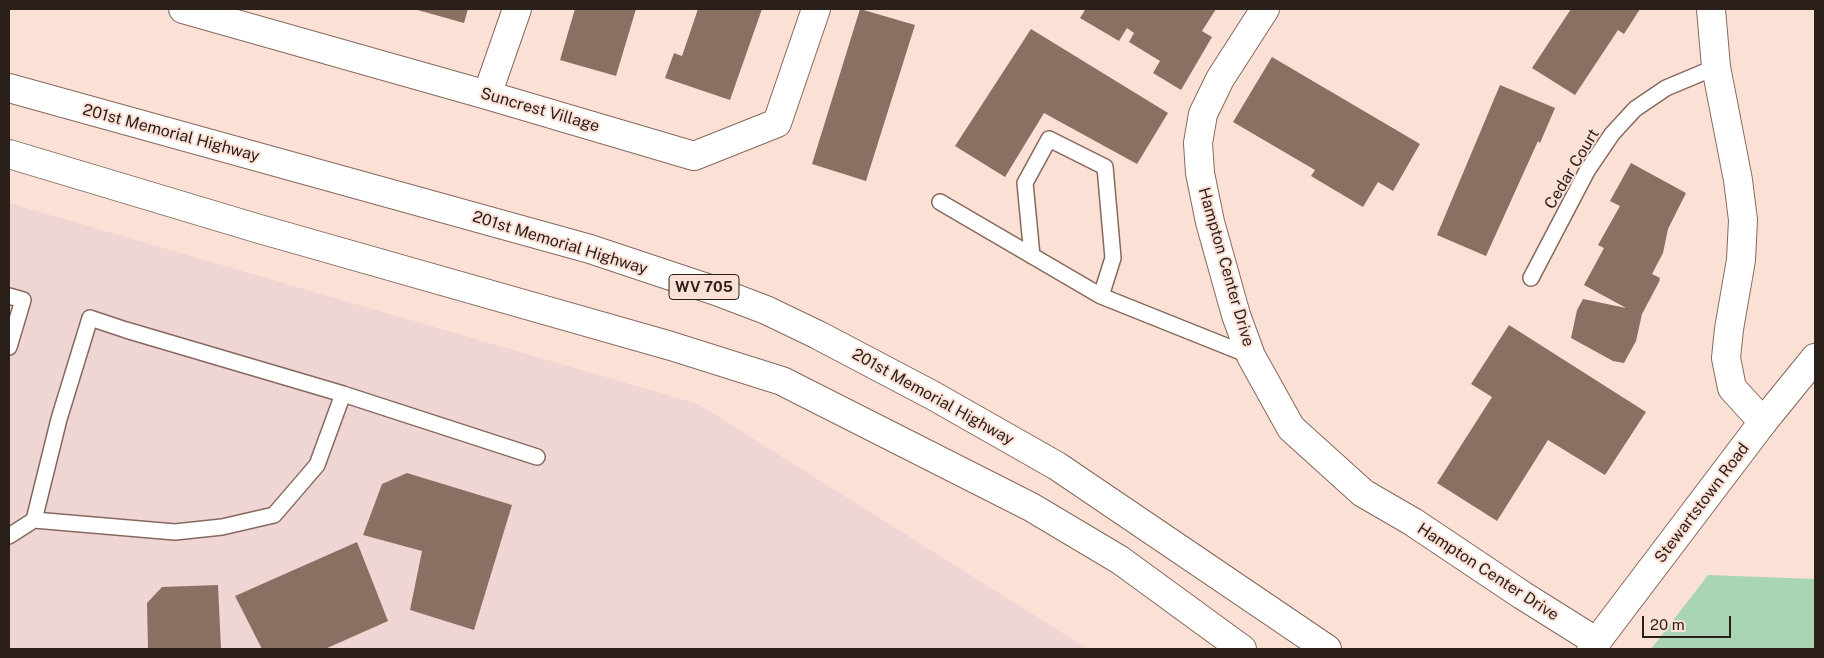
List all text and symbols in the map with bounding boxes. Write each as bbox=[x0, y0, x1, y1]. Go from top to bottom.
street label: Suncrest Village bbox=[478, 84, 602, 136]
street label: 201st Memorial Highway bbox=[81, 100, 261, 166]
street label: Cedar Court bbox=[1541, 125, 1603, 213]
street label: Hampton Center Drive bbox=[1194, 185, 1258, 349]
street label: 201st Memorial Highway bbox=[470, 207, 650, 279]
road number: WV 705 bbox=[669, 274, 739, 300]
street label: 201st Memorial Highway bbox=[849, 344, 1017, 450]
street label: Stewartstown Road bbox=[1651, 439, 1753, 567]
street label: Hampton Center Drive bbox=[1414, 519, 1562, 625]
scale bar bbox=[1644, 606, 1733, 638]
text: 20 m bbox=[1650, 616, 1685, 633]

